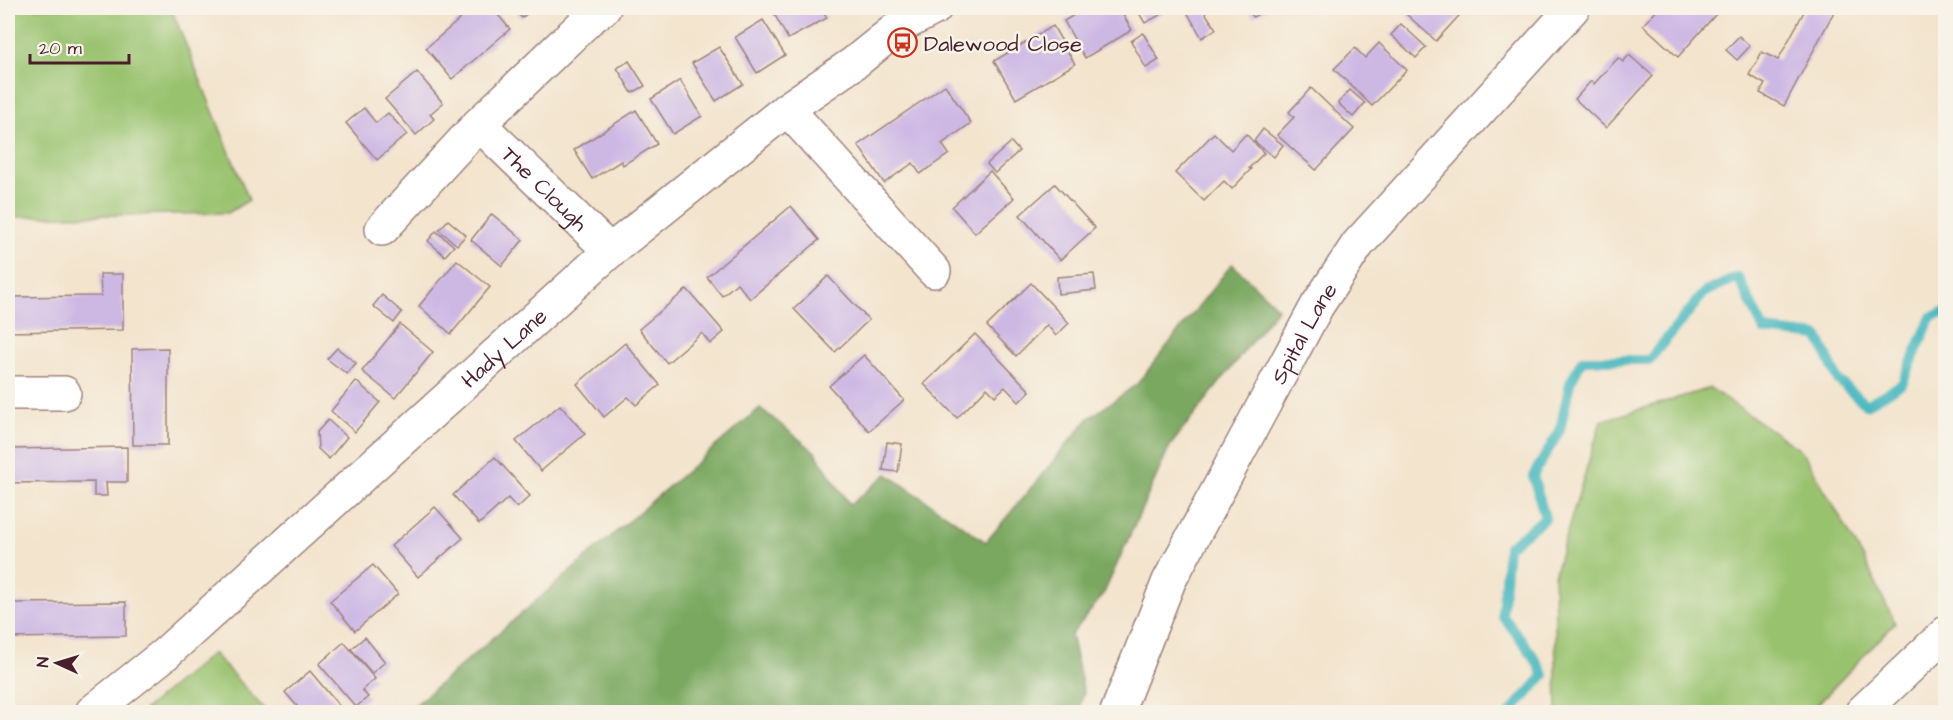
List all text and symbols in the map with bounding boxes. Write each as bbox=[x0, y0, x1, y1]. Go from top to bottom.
scale bar bbox=[30, 27, 129, 65]
bus stop icon: Dalewood Close bbox=[887, 27, 919, 59]
place label: Dalewood Close bbox=[924, 29, 1082, 60]
text: 20 m bbox=[39, 36, 82, 61]
street label: The Clough bbox=[494, 140, 594, 239]
street label: Spital Lane bbox=[1264, 277, 1345, 390]
street label: Hady Lane bbox=[455, 301, 554, 396]
north arrow bbox=[27, 633, 87, 693]
text: N bbox=[32, 656, 54, 668]

